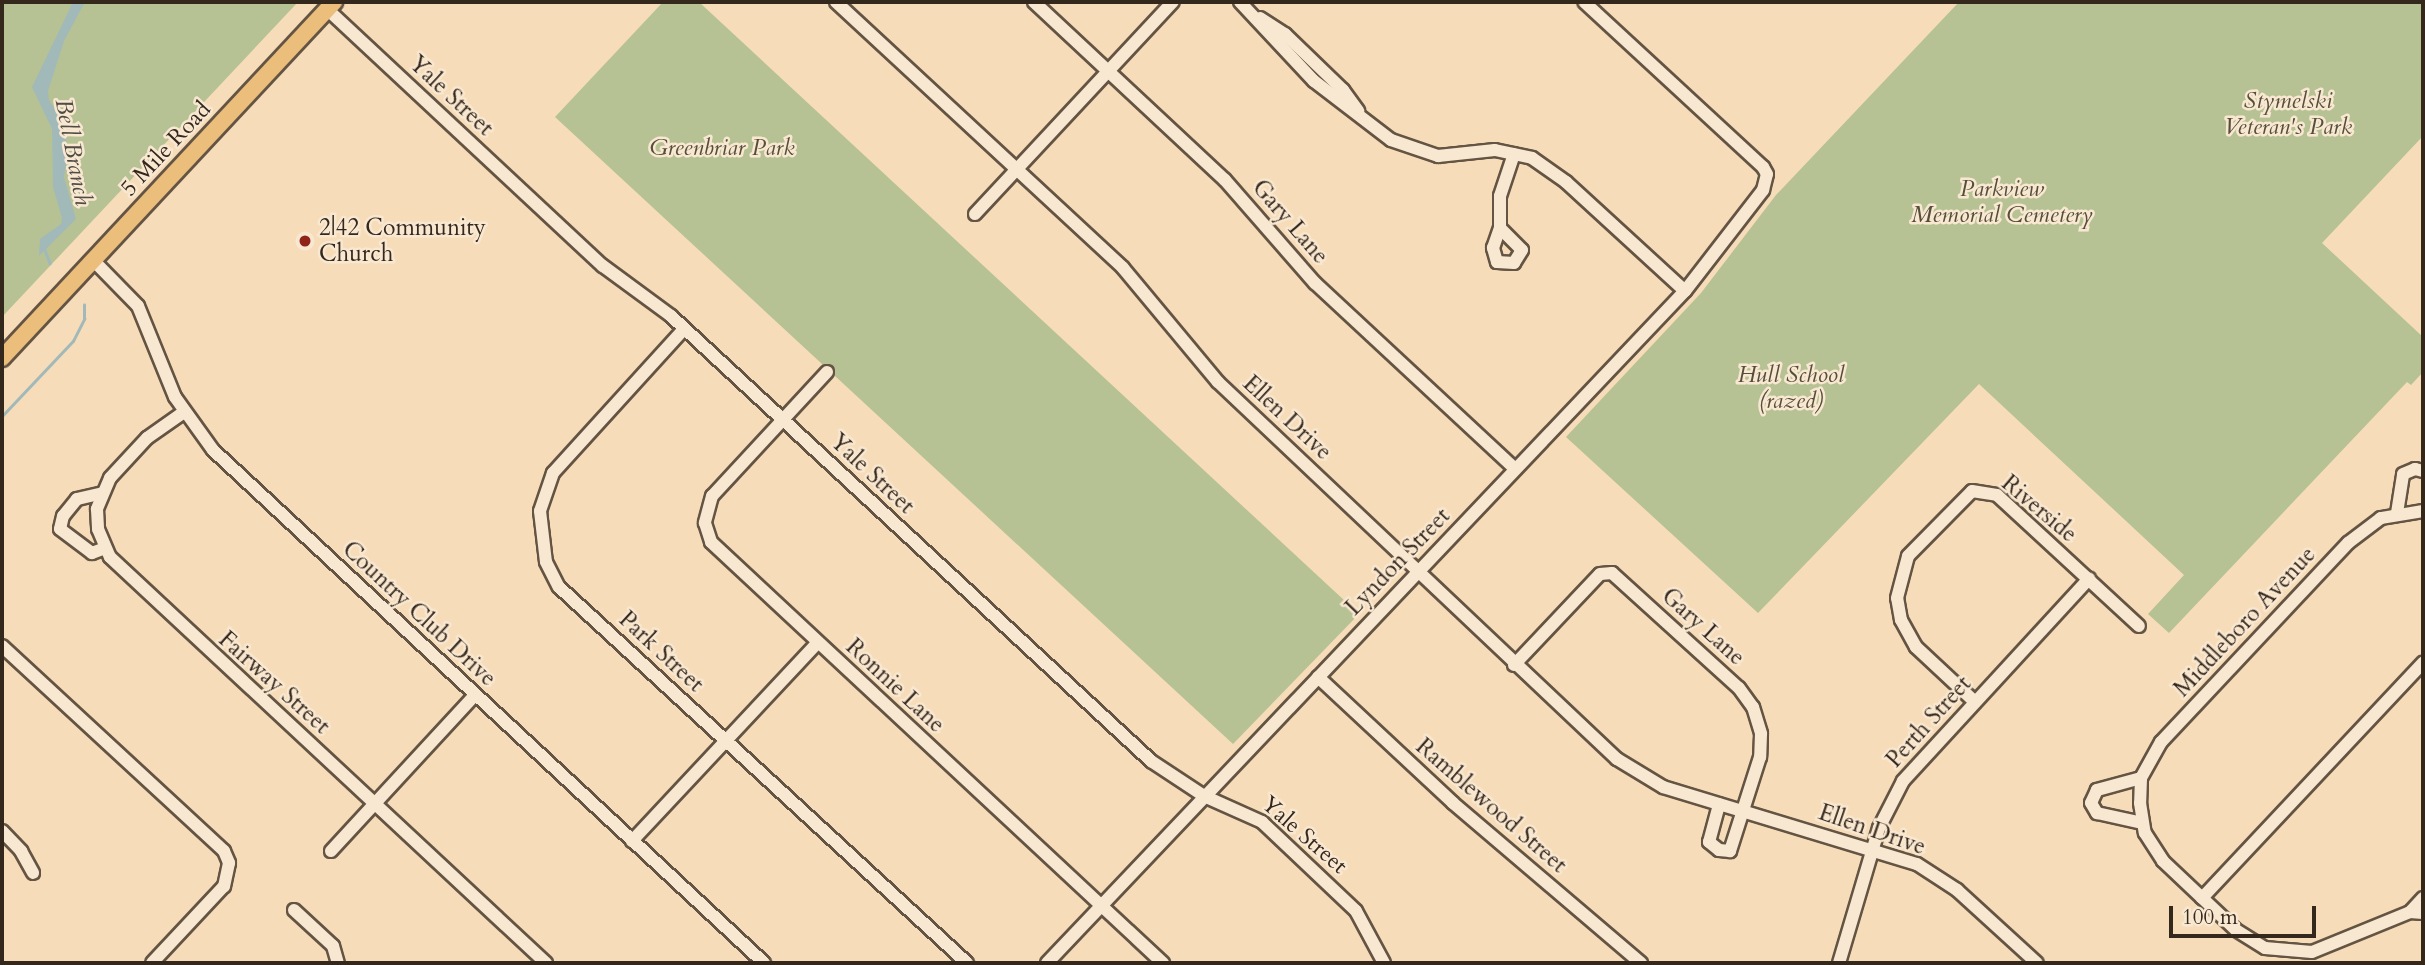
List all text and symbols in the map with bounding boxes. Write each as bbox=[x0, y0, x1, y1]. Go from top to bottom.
street label: Yale Street bbox=[403, 50, 499, 142]
park label: Stymelski Veteran's Park bbox=[2224, 87, 2352, 141]
water label: Bell Branch bbox=[49, 96, 97, 208]
street label: 5 Mile Road bbox=[115, 96, 217, 202]
park label: Greenbriar Park bbox=[649, 134, 795, 162]
street label: Gary Lane bbox=[1246, 174, 1334, 270]
park label: Parkview Memorial Cemetery bbox=[1911, 175, 2093, 229]
place label: 2|42 Community Church bbox=[319, 214, 486, 268]
marker: 2|42 Community Church bbox=[297, 233, 313, 249]
park label: Hull School (razed) bbox=[1738, 361, 1844, 415]
street label: Ellen Drive bbox=[1237, 370, 1337, 466]
street label: Yale Street bbox=[824, 428, 920, 520]
street label: Riverside bbox=[1996, 470, 2082, 548]
street label: Lyndon Street bbox=[1340, 503, 1456, 621]
street label: Country Club Drive bbox=[336, 536, 502, 692]
street label: Middleboro Avenue bbox=[2168, 541, 2322, 703]
street label: Gary Lane bbox=[1656, 583, 1750, 671]
street label: Park Street bbox=[613, 606, 709, 698]
street label: Fairway Street bbox=[213, 626, 335, 740]
street label: Ronnie Lane bbox=[840, 633, 950, 739]
street label: Perth Street bbox=[1881, 670, 1977, 774]
street label: Ramblewood Street bbox=[1410, 733, 1572, 879]
street label: Yale Street bbox=[1255, 790, 1353, 880]
street label: Ellen Drive bbox=[1815, 799, 1929, 861]
scale bar bbox=[2173, 892, 2320, 936]
text: 100 m bbox=[2182, 903, 2238, 932]

